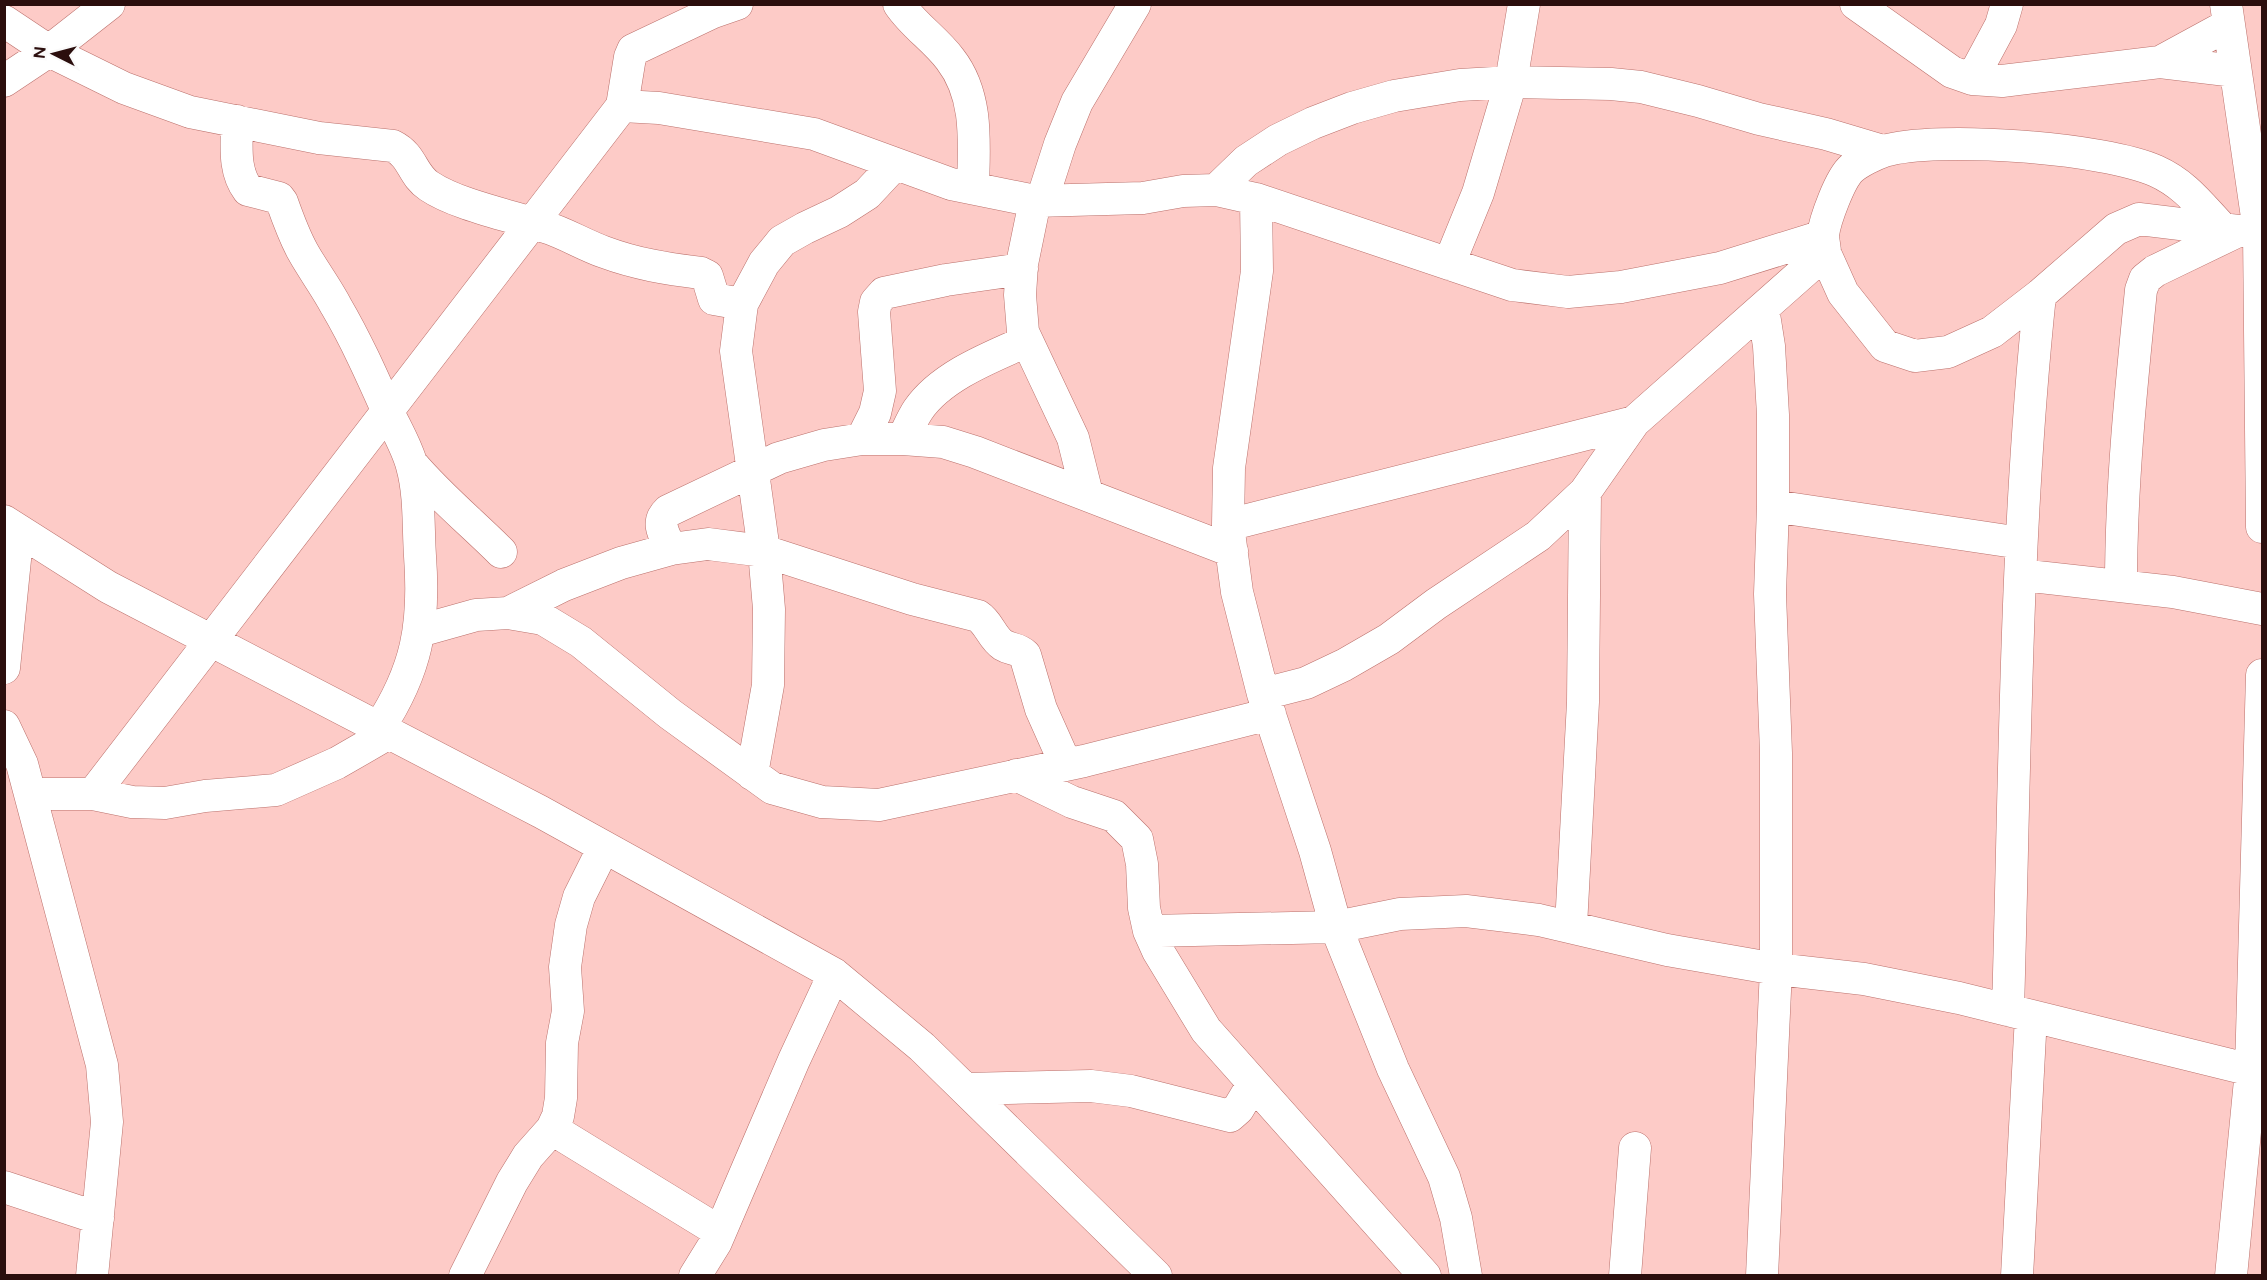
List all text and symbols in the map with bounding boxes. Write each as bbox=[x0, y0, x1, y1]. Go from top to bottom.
north arrow bbox=[24, 24, 84, 84]
text: N bbox=[29, 45, 50, 60]

